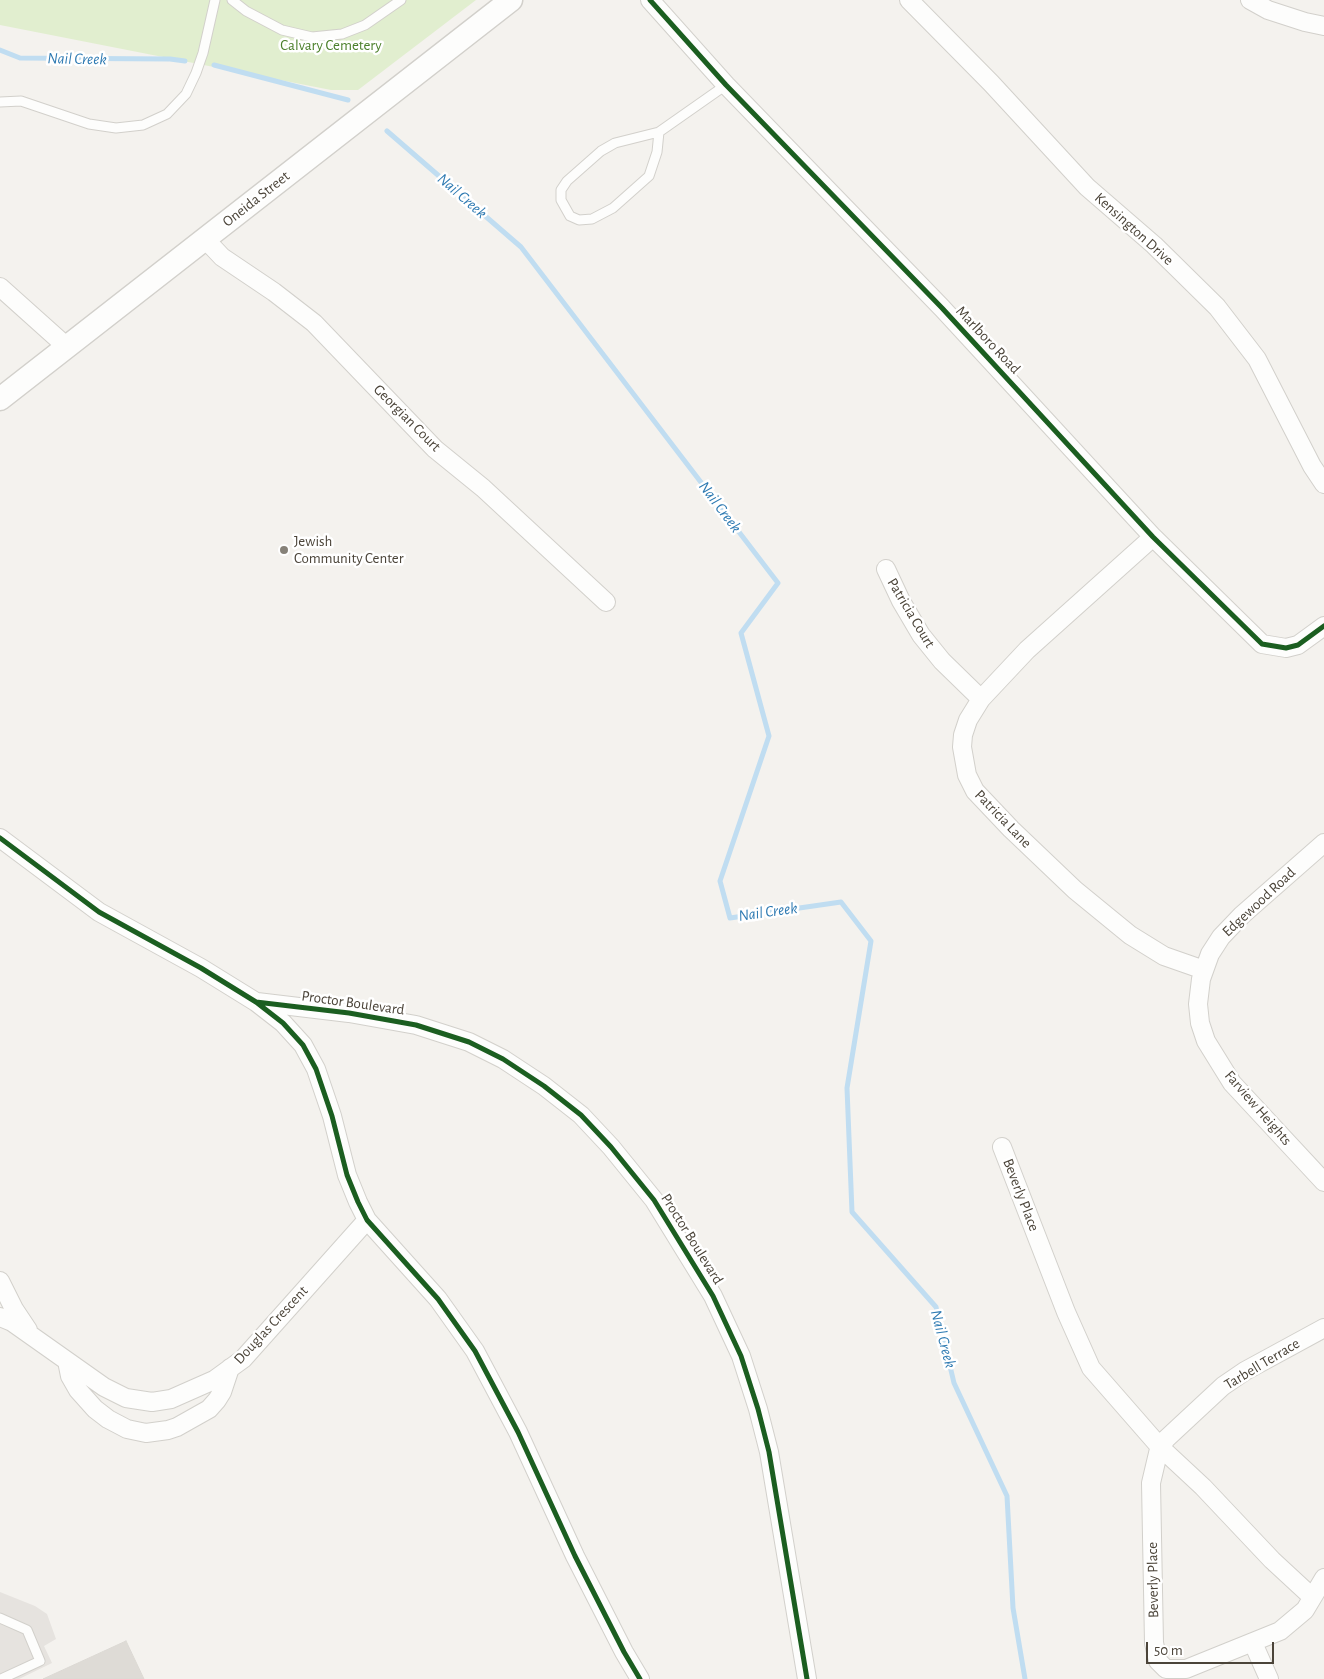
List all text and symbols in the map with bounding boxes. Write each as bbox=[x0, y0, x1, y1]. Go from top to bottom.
park label: Calvary Cemetery bbox=[280, 36, 382, 54]
water label: Nail Creek bbox=[47, 49, 107, 69]
street label: Oneida Street bbox=[219, 167, 293, 231]
water label: Nail Creek bbox=[433, 169, 491, 223]
street label: Kensington Drive bbox=[1091, 189, 1177, 269]
street label: Marlboro Road bbox=[952, 302, 1024, 378]
street label: Georgian Court bbox=[370, 381, 444, 455]
water label: Nail Creek bbox=[694, 478, 746, 536]
place label: Jewish Community Center bbox=[294, 532, 404, 567]
marker: Jewish Community Center bbox=[278, 544, 290, 556]
street label: Patricia Court bbox=[883, 575, 939, 651]
street label: Patricia Lane bbox=[971, 786, 1035, 852]
street label: Edgewood Road bbox=[1219, 864, 1299, 940]
water label: Nail Creek bbox=[737, 898, 799, 926]
street label: Proctor Boulevard bbox=[300, 987, 406, 1019]
street label: Farview Heights bbox=[1221, 1067, 1295, 1149]
street label: Beverly Place bbox=[999, 1156, 1043, 1234]
street label: Proctor Boulevard bbox=[657, 1190, 727, 1288]
street label: Douglas Crescent bbox=[230, 1282, 312, 1368]
water label: Nail Creek bbox=[926, 1308, 960, 1370]
street label: Tarbell Terrace bbox=[1221, 1334, 1303, 1394]
street label: Beverly Place bbox=[1143, 1542, 1163, 1618]
scale bar bbox=[1149, 1632, 1276, 1664]
text: 50 m bbox=[1154, 1643, 1183, 1658]

